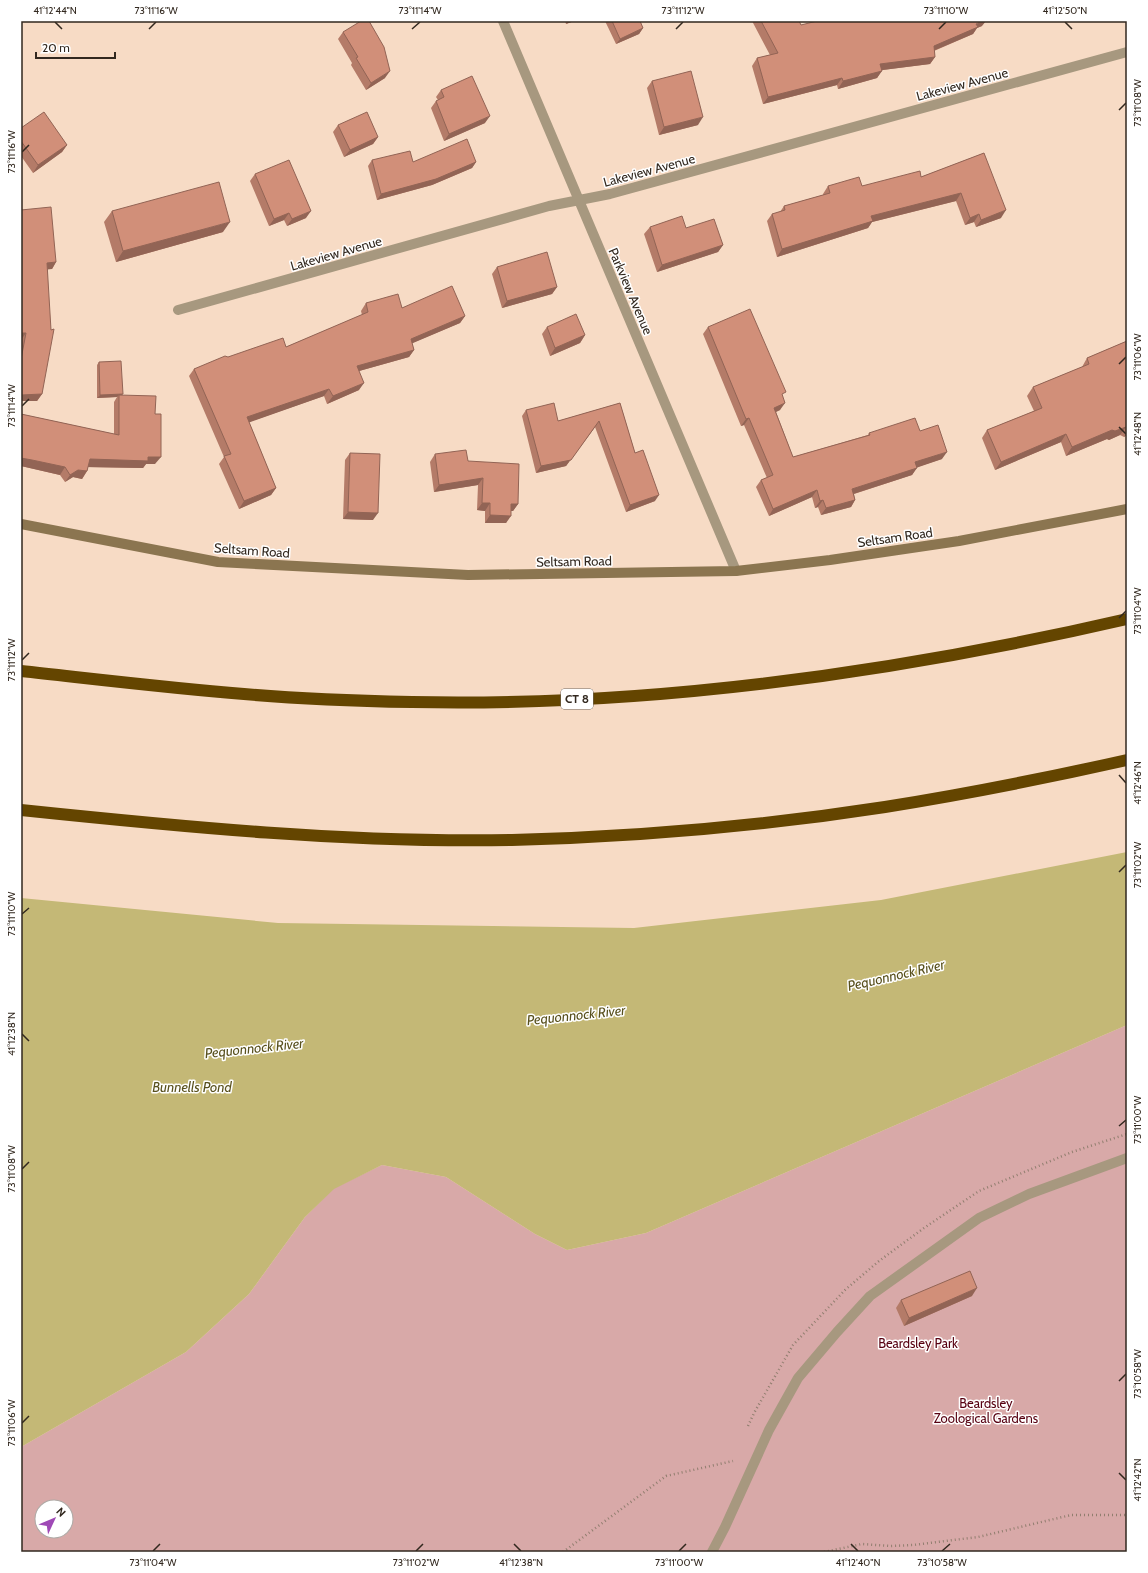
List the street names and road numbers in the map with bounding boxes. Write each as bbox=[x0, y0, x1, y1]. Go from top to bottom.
street label: Lakeview Avenue bbox=[914, 64, 1010, 104]
street label: Lakeview Avenue bbox=[601, 150, 697, 190]
street label: Lakeview Avenue bbox=[288, 232, 384, 274]
street label: Parkview Avenue bbox=[606, 245, 657, 337]
street label: Seltsam Road bbox=[856, 524, 934, 550]
street label: Seltsam Road bbox=[214, 539, 290, 561]
street label: Seltsam Road bbox=[536, 552, 612, 570]
road number: CT 8 bbox=[561, 689, 593, 709]

